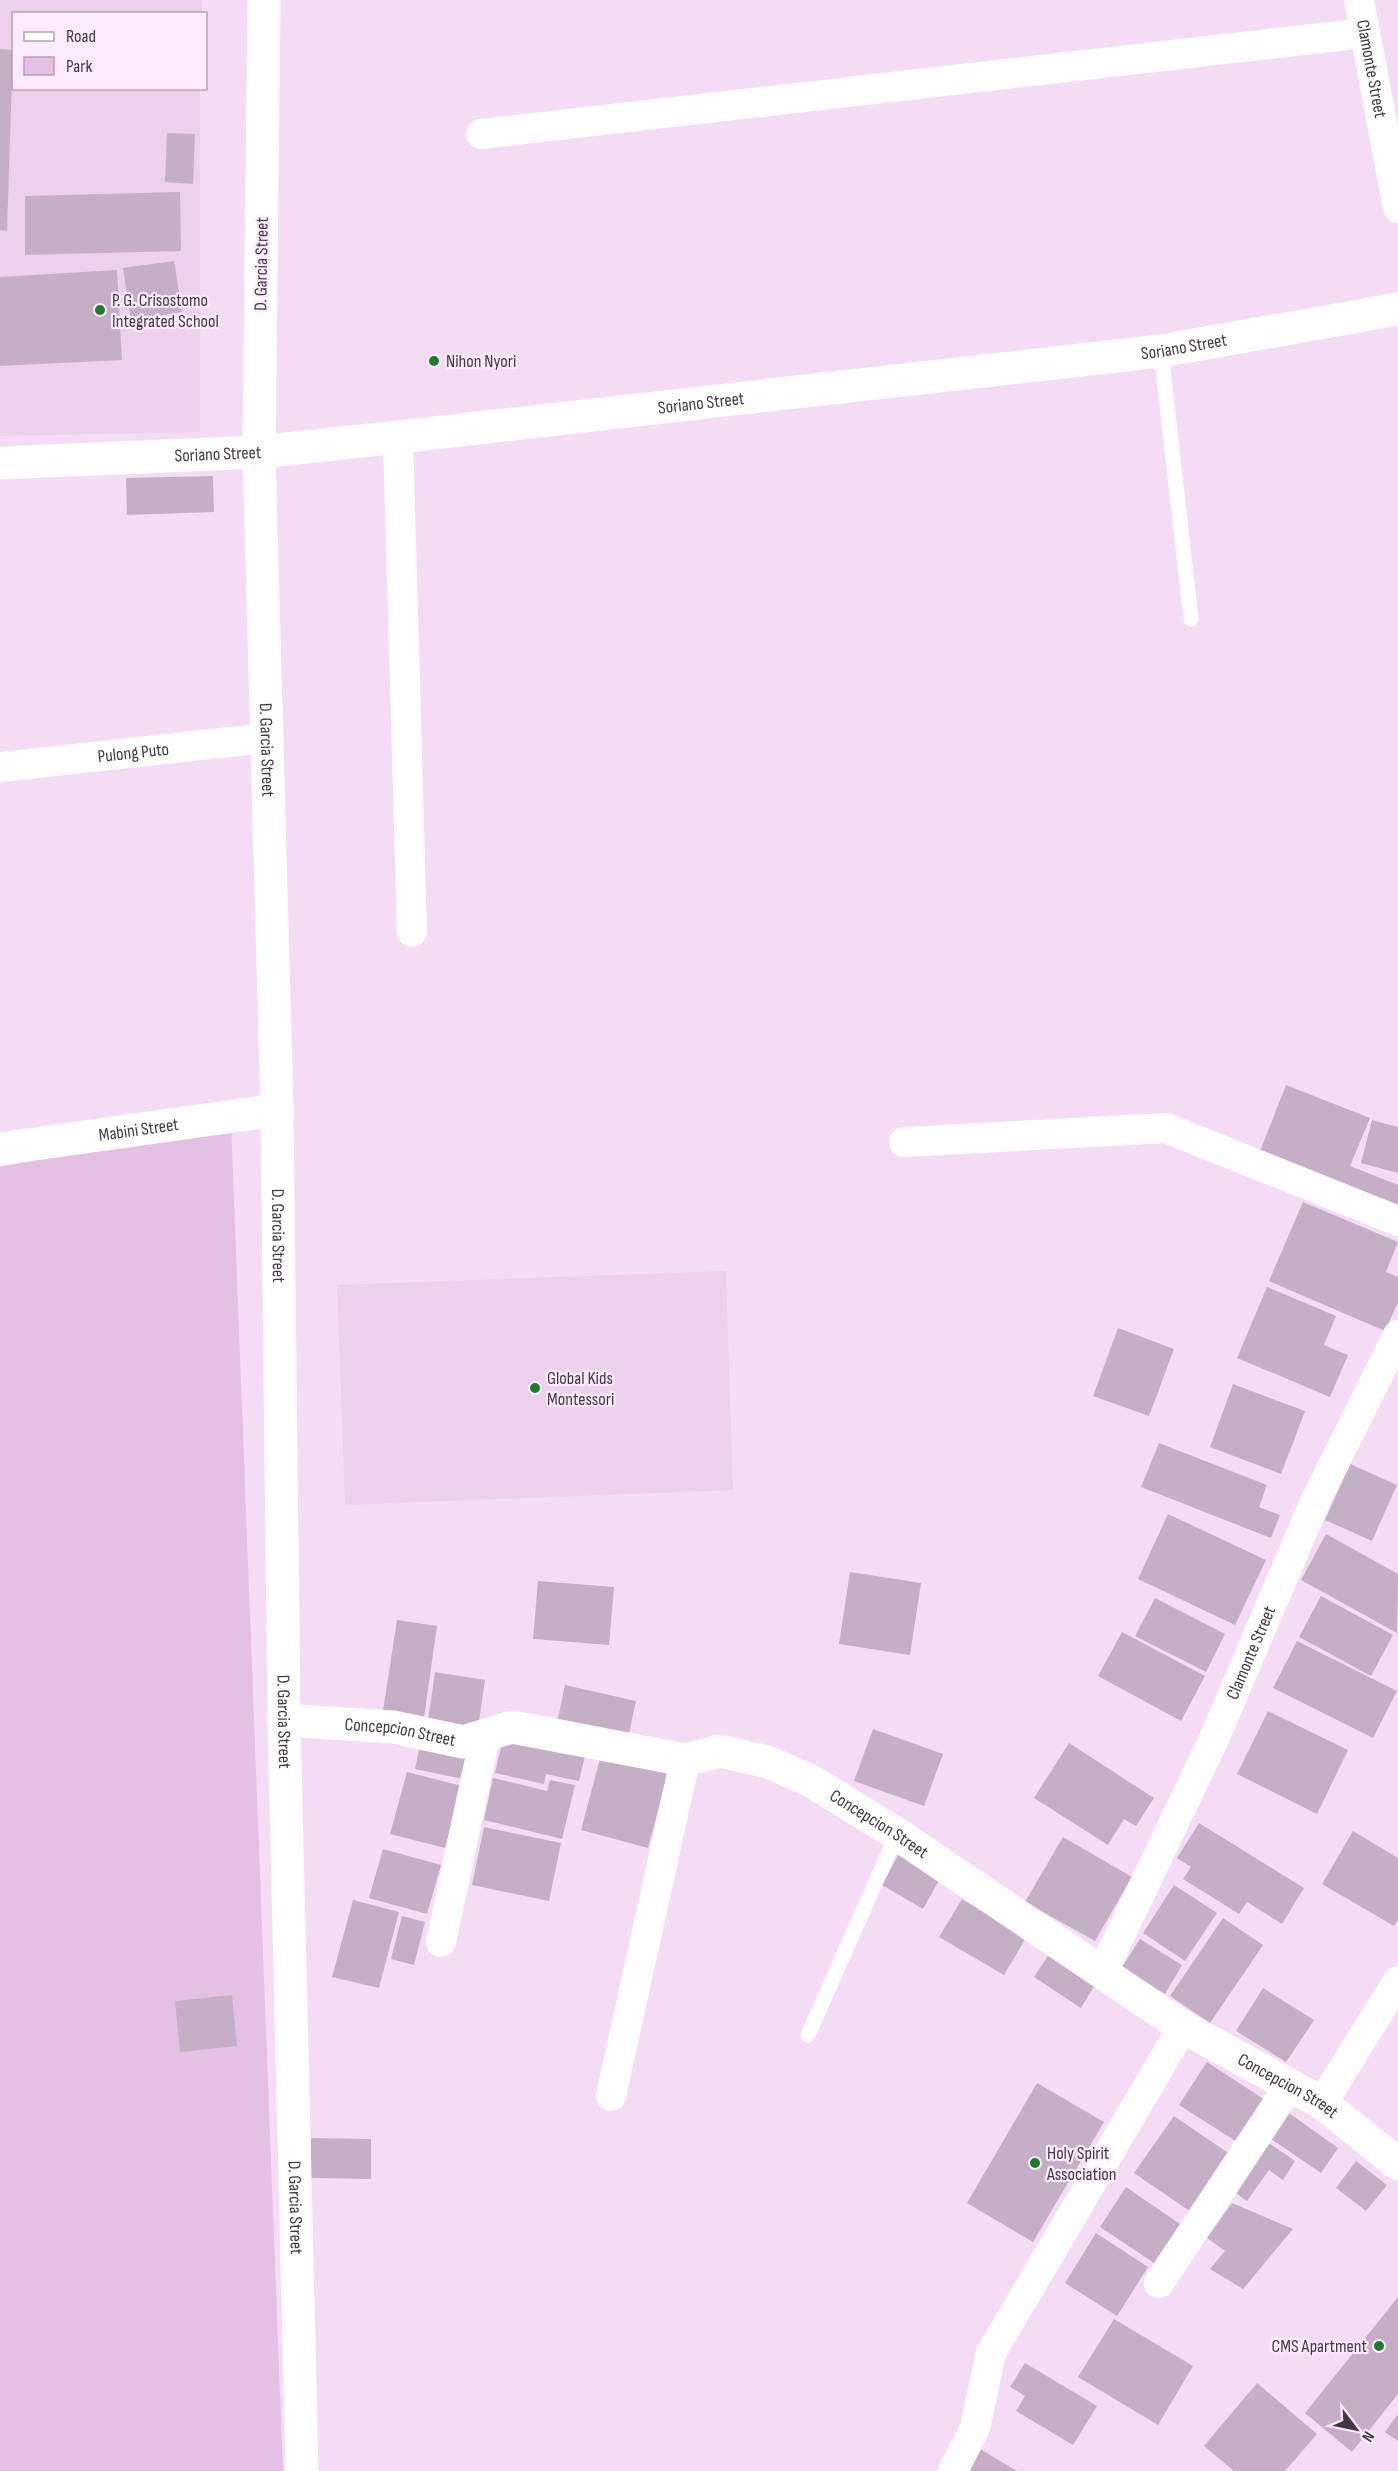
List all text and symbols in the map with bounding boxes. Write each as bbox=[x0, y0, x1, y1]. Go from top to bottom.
legend bbox=[12, 12, 207, 90]
street label: Clamonte Street bbox=[1352, 18, 1391, 120]
text: Road bbox=[66, 26, 96, 47]
text: Park bbox=[66, 56, 92, 77]
street label: D. Garcia Street bbox=[250, 216, 273, 311]
place label: P. G. Crisostomo Integrated School bbox=[112, 290, 219, 332]
marker: P. G. Crisostomo Integrated School bbox=[93, 303, 107, 317]
street label: Soriano Street bbox=[1140, 329, 1229, 364]
place label: Nihon Nyori bbox=[446, 351, 516, 372]
marker: Nihon Nyori bbox=[427, 354, 441, 368]
street label: Soriano Street bbox=[657, 388, 746, 419]
street label: Soriano Street bbox=[174, 442, 262, 467]
street label: D. Garcia Street bbox=[255, 703, 278, 798]
street label: Pulong Puto bbox=[96, 739, 170, 767]
street label: Mabini Street bbox=[97, 1114, 181, 1146]
street label: D. Garcia Street bbox=[267, 1189, 289, 1283]
place label: Global Kids Montessori bbox=[547, 1368, 614, 1410]
marker: Global Kids Montessori bbox=[528, 1381, 542, 1395]
street label: Clamonte Street bbox=[1222, 1603, 1281, 1703]
street label: D. Garcia Street bbox=[272, 1675, 295, 1769]
street label: Concepcion Street bbox=[344, 1714, 458, 1751]
street label: Concepcion Street bbox=[826, 1785, 932, 1863]
street label: Concepcion Street bbox=[1234, 2049, 1343, 2123]
place label: Holy Spirit Association bbox=[1046, 2143, 1116, 2185]
marker: Holy Spirit Association bbox=[1028, 2156, 1042, 2170]
street label: D. Garcia Street bbox=[284, 2160, 307, 2255]
place label: CMS Apartment bbox=[1272, 2336, 1368, 2357]
marker: CMS Apartment bbox=[1372, 2339, 1386, 2353]
north arrow bbox=[1326, 2399, 1386, 2459]
text: N bbox=[1357, 2427, 1378, 2445]

